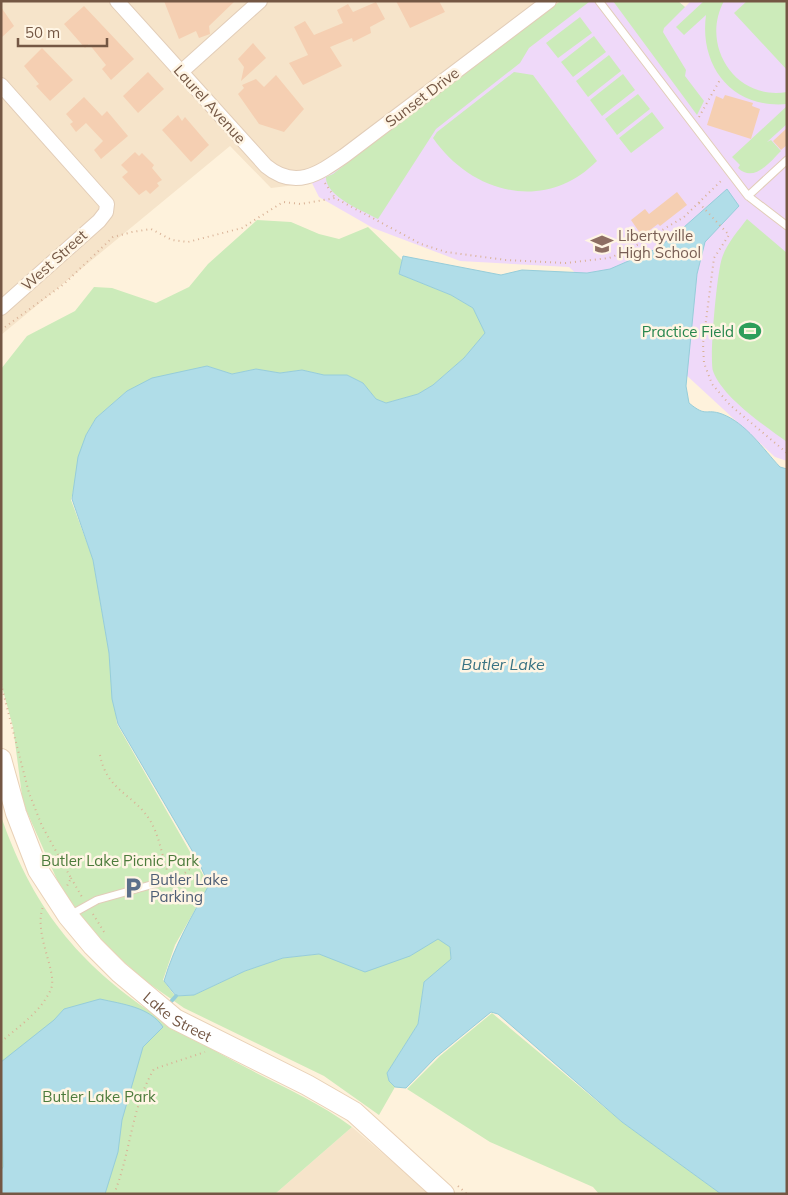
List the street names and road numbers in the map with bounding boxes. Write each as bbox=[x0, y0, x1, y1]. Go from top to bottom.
street label: Laurel Avenue bbox=[170, 61, 250, 147]
street label: Sunset Drive bbox=[381, 63, 463, 131]
street label: West Street bbox=[17, 226, 91, 294]
street label: Lake Street bbox=[140, 987, 215, 1045]

